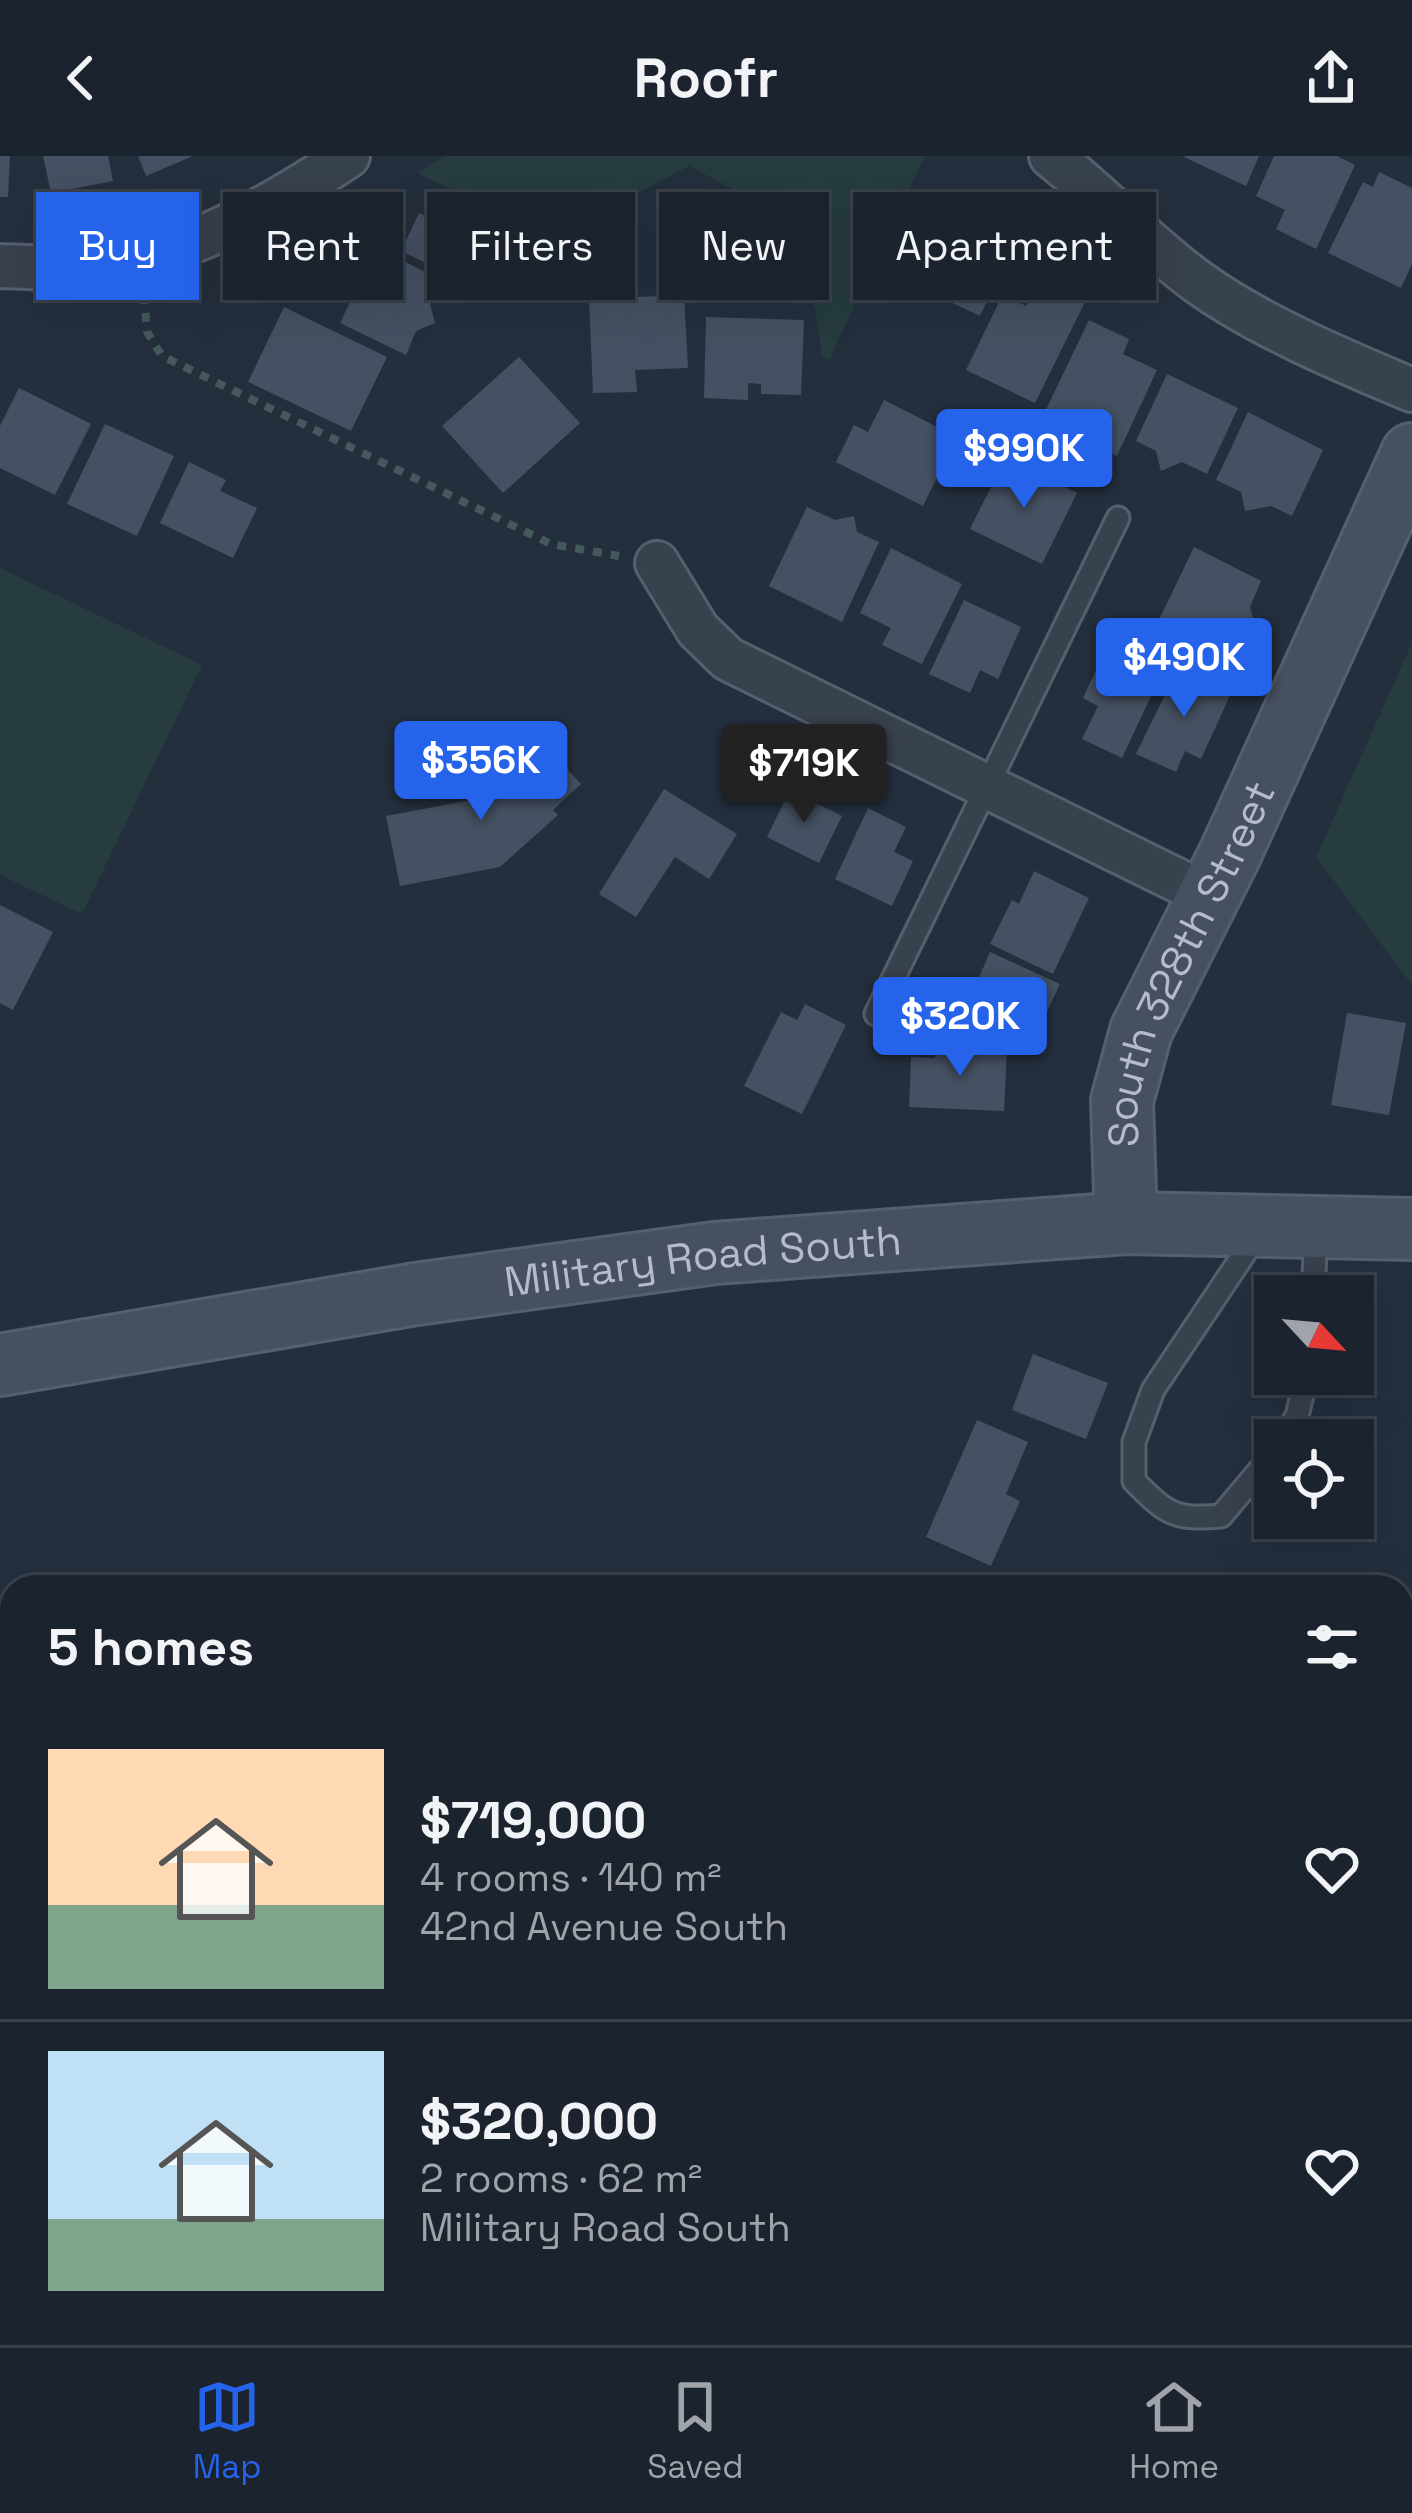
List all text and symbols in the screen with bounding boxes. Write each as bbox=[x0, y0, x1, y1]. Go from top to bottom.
text: Roofr bbox=[634, 44, 778, 113]
icon: back bbox=[48, 45, 114, 111]
icon: share bbox=[1298, 45, 1364, 111]
chip: Buy bbox=[36, 192, 199, 300]
chip: Rent bbox=[223, 192, 403, 300]
chip: Filters bbox=[427, 192, 635, 300]
chip: New bbox=[659, 192, 829, 300]
chip: Apartment bbox=[853, 192, 1156, 300]
pin: $990K bbox=[940, 409, 1108, 511]
text: $990K bbox=[963, 423, 1085, 472]
pin: $490K bbox=[1100, 618, 1268, 720]
text: $490K bbox=[1123, 632, 1245, 681]
pin: $356K bbox=[397, 721, 565, 823]
pin: $719K bbox=[720, 724, 888, 826]
text: $356K bbox=[421, 735, 541, 784]
text: $719K bbox=[749, 738, 860, 787]
street label: South 328th Street bbox=[1096, 773, 1287, 1148]
pin: $320K bbox=[876, 977, 1044, 1079]
text: $320K bbox=[900, 991, 1020, 1040]
street label: Military Road South bbox=[501, 1213, 903, 1309]
north arrow bbox=[1254, 1275, 1374, 1395]
map controls bbox=[1254, 1275, 1374, 1539]
button: locate bbox=[1254, 1419, 1374, 1539]
icon: filters bbox=[1299, 1614, 1365, 1680]
text: 5 homes bbox=[48, 1615, 254, 1680]
text: $719,000 bbox=[420, 1788, 646, 1853]
icon: home bbox=[144, 1797, 288, 1941]
icon: heart bbox=[1299, 1836, 1365, 1902]
text: 4 rooms · 140 m² bbox=[420, 1853, 722, 1902]
text: 42nd Avenue South bbox=[420, 1902, 788, 1951]
text: $320,000 bbox=[420, 2089, 658, 2154]
icon: home bbox=[144, 2099, 288, 2243]
icon: heart bbox=[1299, 2138, 1365, 2204]
text: 2 rooms · 62 m² bbox=[420, 2154, 702, 2203]
text: Military Road South bbox=[420, 2203, 791, 2252]
tab: Map bbox=[193, 2374, 262, 2488]
tab: Saved bbox=[647, 2374, 744, 2488]
tab: Home bbox=[1129, 2374, 1219, 2488]

